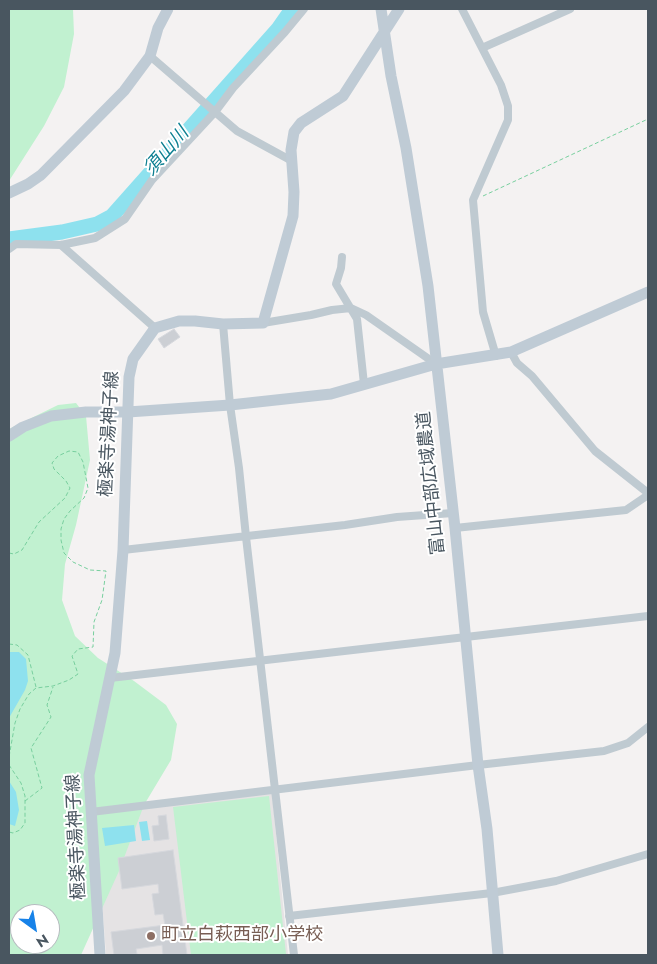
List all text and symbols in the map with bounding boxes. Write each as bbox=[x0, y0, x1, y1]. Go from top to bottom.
water label: 須山川 bbox=[140, 123, 194, 181]
street label: 極楽寺湯神子線 bbox=[96, 371, 124, 497]
street label: 富山中部広域農道 bbox=[414, 410, 450, 556]
street label: 極楽寺湯神子線 bbox=[63, 774, 91, 900]
north arrow bbox=[10, 904, 60, 954]
place label: 町立白萩西部小学校 bbox=[161, 925, 323, 947]
text: N bbox=[32, 929, 52, 952]
marker: 町立白萩西部小学校 bbox=[145, 930, 157, 942]

